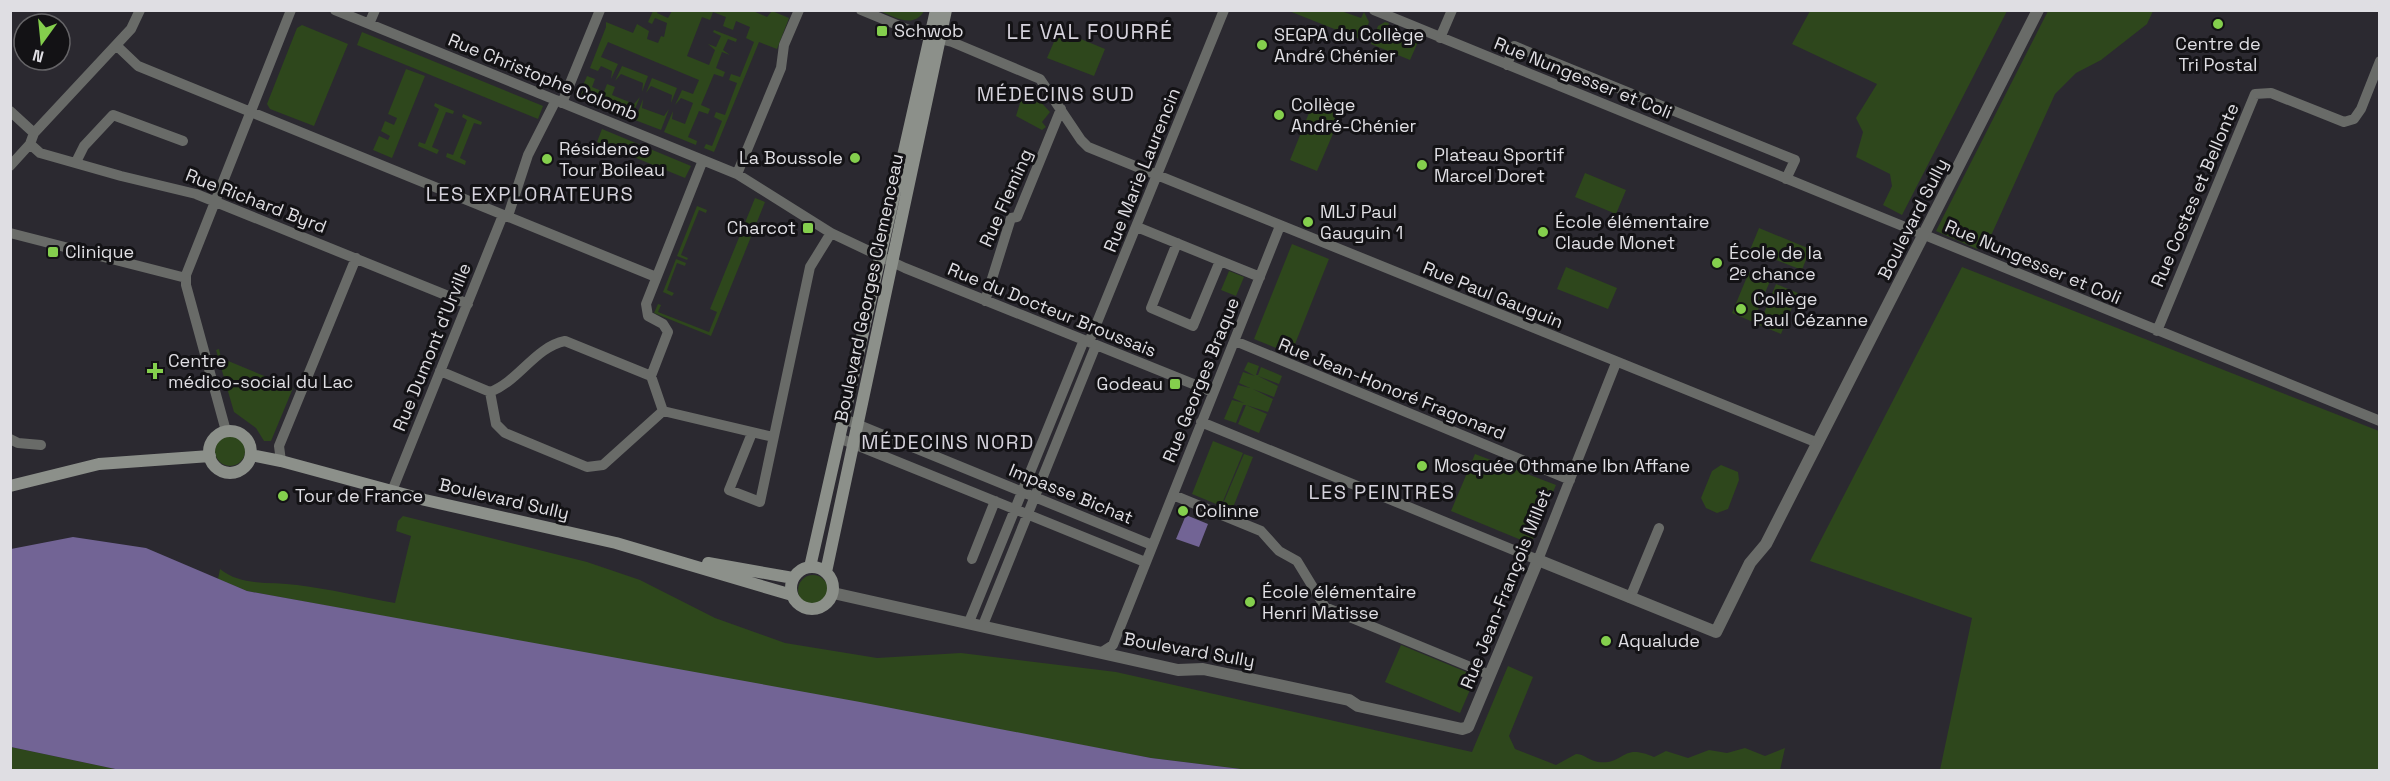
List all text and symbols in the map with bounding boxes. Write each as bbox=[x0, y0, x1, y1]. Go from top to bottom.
north arrow bbox=[12, 12, 72, 72]
marker: Centre de Tri Postal bbox=[2211, 17, 2225, 31]
district label: LE VAL FOURRÉ bbox=[1007, 18, 1173, 45]
place label: Schwob bbox=[894, 19, 964, 42]
place label: SEGPA du Collège André Chénier bbox=[1274, 23, 1424, 67]
marker: Schwob bbox=[875, 24, 889, 38]
street label: Rue Christophe Colomb bbox=[445, 28, 642, 125]
street label: Rue Nungesser et Coli bbox=[1491, 31, 1675, 124]
place label: Centre de Tri Postal bbox=[2175, 32, 2261, 76]
marker: SEGPA du Collège André Chénier bbox=[1255, 38, 1269, 52]
text: N bbox=[30, 44, 46, 68]
district label: MÉDECINS SUD bbox=[977, 81, 1135, 107]
street label: Rue Marie Laurencin bbox=[1098, 84, 1185, 255]
place label: Collège André-Chénier bbox=[1291, 93, 1417, 137]
street label: Rue Costes et Bellonte bbox=[2145, 99, 2244, 290]
marker: Collège André-Chénier bbox=[1272, 108, 1286, 122]
place label: Résidence Tour Boileau bbox=[559, 137, 665, 181]
place label: Plateau Sportif Marcel Doret bbox=[1434, 143, 1565, 187]
street label: Rue Fleming bbox=[974, 145, 1037, 250]
place label: La Boussole bbox=[739, 146, 843, 169]
street label: Boulevard Georges Clemenceau bbox=[829, 151, 908, 424]
marker: La Boussole bbox=[848, 151, 862, 165]
marker: Résidence Tour Boileau bbox=[540, 152, 554, 166]
street label: Boulevard Sully bbox=[1872, 154, 1953, 283]
marker: Plateau Sportif Marcel Doret bbox=[1415, 158, 1429, 172]
street label: Rue Richard Byrd bbox=[182, 163, 330, 238]
district label: LES EXPLORATEURS bbox=[426, 181, 634, 207]
place label: MLJ Paul Gauguin 1 bbox=[1320, 200, 1403, 244]
place label: École élémentaire Claude Monet bbox=[1555, 210, 1709, 254]
street label: Rue Nungesser et Coli bbox=[1941, 214, 2125, 309]
marker: MLJ Paul Gauguin 1 bbox=[1301, 215, 1315, 229]
place label: Charcot bbox=[727, 216, 796, 239]
marker: Charcot bbox=[801, 221, 815, 235]
marker: École élémentaire Claude Monet bbox=[1536, 225, 1550, 239]
place label: Clinique bbox=[65, 240, 134, 263]
place label: École de la 2ᵉ chance bbox=[1729, 241, 1822, 285]
marker: Clinique bbox=[46, 245, 60, 259]
street label: Rue Paul Gauguin bbox=[1420, 256, 1567, 333]
marker: École de la 2ᵉ chance bbox=[1710, 256, 1724, 270]
street label: Rue du Docteur Broussais bbox=[944, 257, 1160, 362]
street label: Rue Dumont d'Urville bbox=[387, 259, 476, 434]
place label: Collège Paul Cézanne bbox=[1753, 287, 1868, 331]
street label: Rue Georges Braque bbox=[1157, 294, 1244, 466]
marker: Collège Paul Cézanne bbox=[1734, 302, 1748, 316]
street label: Rue Jean-Honoré Fragonard bbox=[1275, 332, 1509, 445]
place label: Centre médico-social du Lac bbox=[168, 349, 353, 393]
marker: Centre médico-social du Lac bbox=[146, 362, 164, 380]
place label: Godeau bbox=[1097, 372, 1163, 395]
marker: Godeau bbox=[1168, 377, 1182, 391]
district label: MÉDECINS NORD bbox=[861, 429, 1035, 455]
place label: Mosquée Othmane Ibn Affane bbox=[1434, 454, 1690, 477]
street label: Impasse Bichat bbox=[1006, 458, 1137, 529]
marker: Mosquée Othmane Ibn Affane bbox=[1415, 459, 1429, 473]
street label: Boulevard Sully bbox=[437, 472, 572, 525]
district label: LES PEINTRES bbox=[1309, 479, 1455, 505]
place label: Tour de France bbox=[295, 484, 423, 507]
street label: Rue Jean-François Millet bbox=[1455, 486, 1556, 692]
marker: Tour de France bbox=[276, 489, 290, 503]
place label: Colinne bbox=[1195, 499, 1259, 522]
marker: Colinne bbox=[1176, 504, 1190, 518]
place label: École élémentaire Henri Matisse bbox=[1262, 580, 1416, 624]
marker: École élémentaire Henri Matisse bbox=[1243, 595, 1257, 609]
street label: Boulevard Sully bbox=[1122, 627, 1257, 672]
place label: Aqualude bbox=[1618, 629, 1700, 652]
marker: Aqualude bbox=[1599, 634, 1613, 648]

